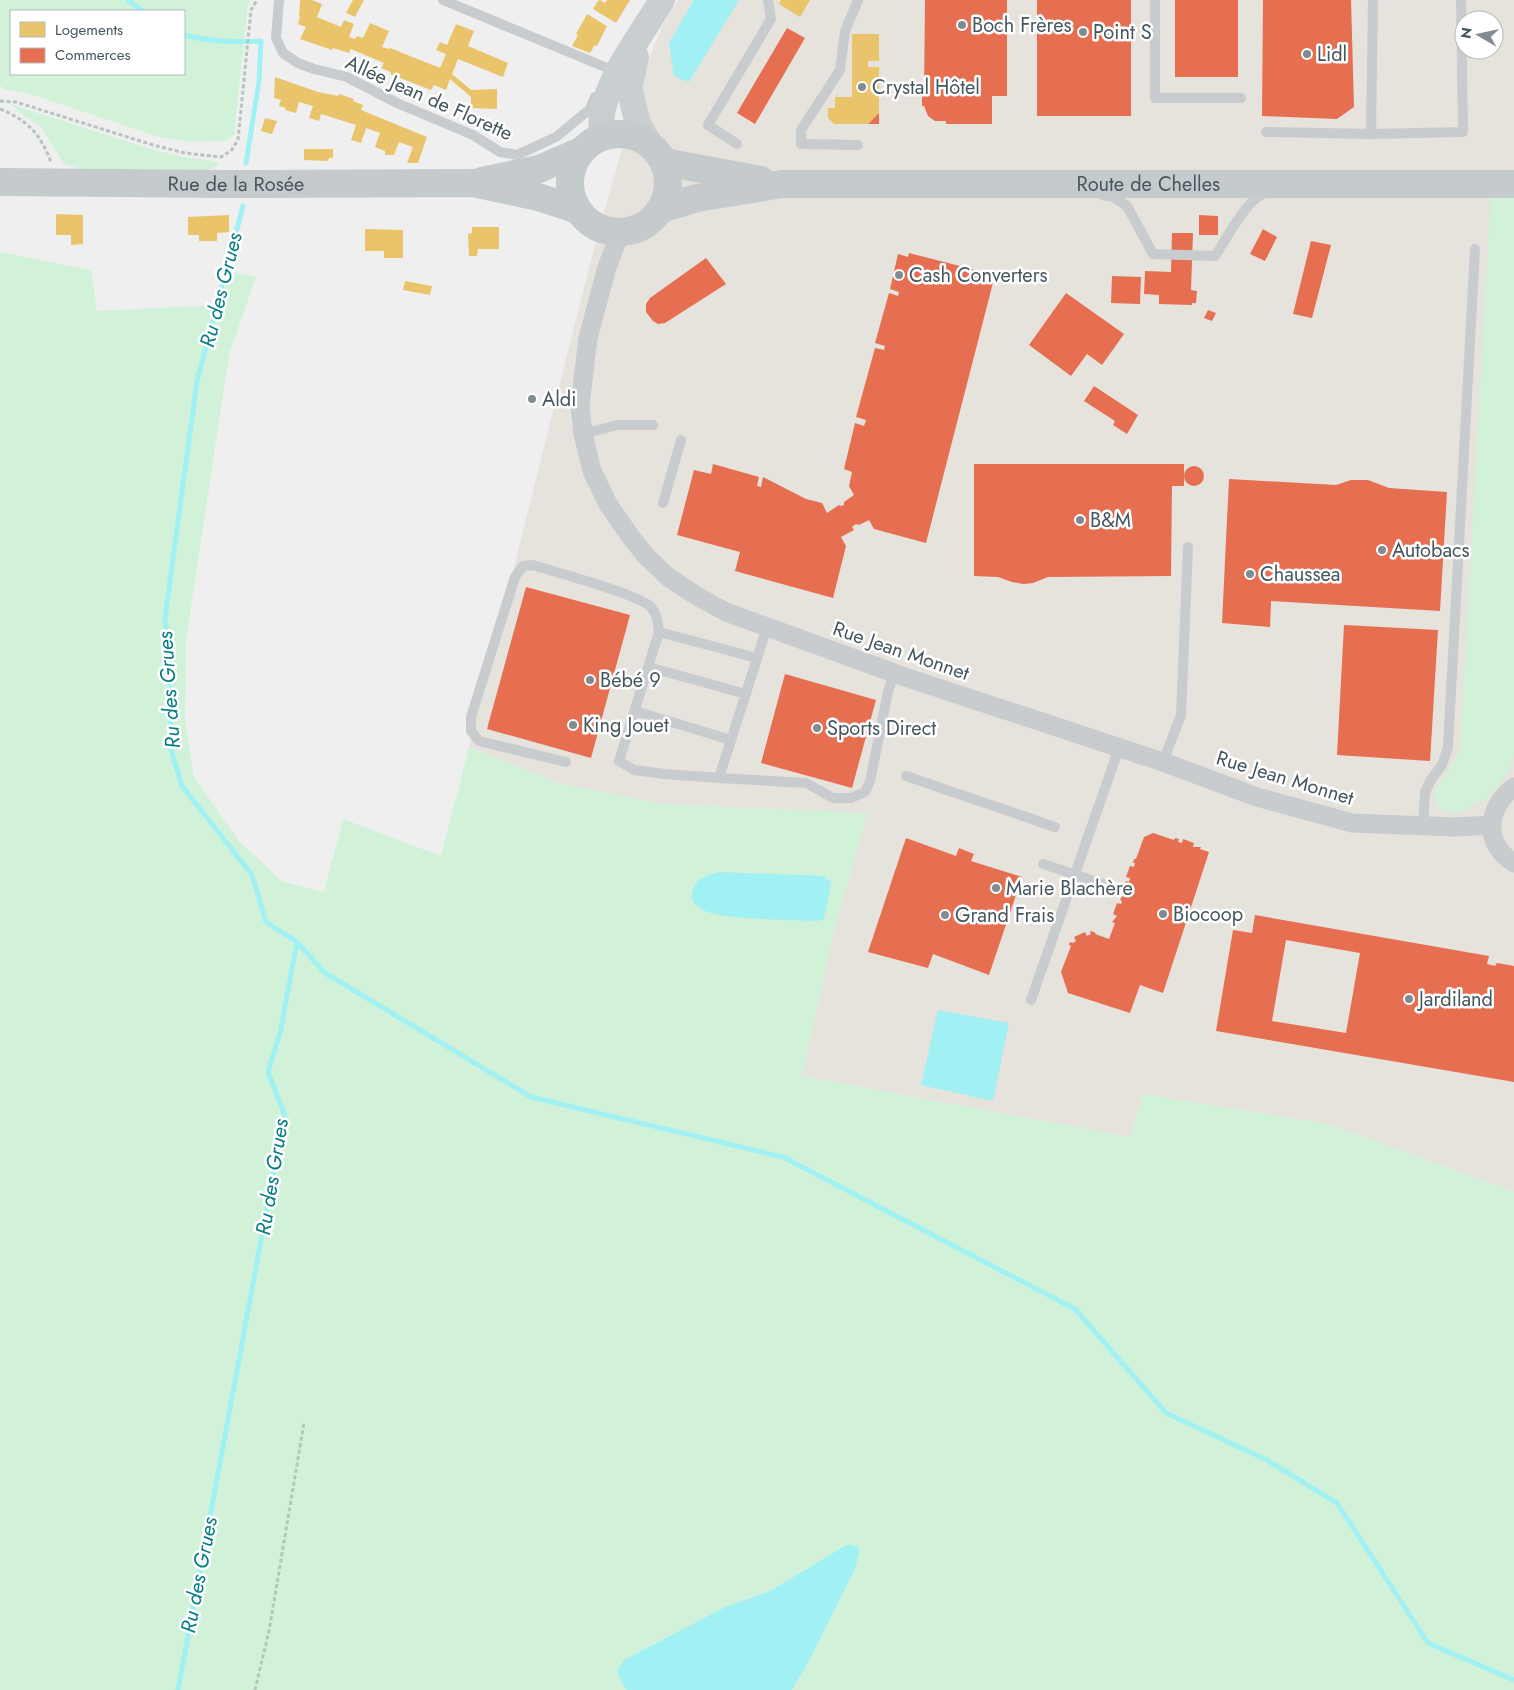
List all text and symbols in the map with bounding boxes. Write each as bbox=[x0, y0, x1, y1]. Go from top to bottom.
legend bbox=[10, 10, 185, 75]
north arrow bbox=[1454, 10, 1504, 60]
place label: Boch Frères bbox=[972, 11, 1072, 40]
place label: Point S bbox=[1093, 18, 1152, 47]
text: Logements bbox=[55, 19, 123, 41]
marker: Boch Frères bbox=[956, 19, 968, 31]
marker: Point S bbox=[1077, 26, 1089, 38]
text: N bbox=[1455, 26, 1477, 40]
place label: Lidl bbox=[1317, 40, 1347, 69]
text: Commerces bbox=[55, 44, 130, 66]
street label: Allée Jean de Florette bbox=[341, 48, 517, 148]
marker: Lidl bbox=[1301, 48, 1313, 60]
place label: Crystal Hôtel bbox=[872, 73, 980, 102]
marker: Crystal Hôtel bbox=[856, 81, 868, 93]
street label: Rue de la Rosée bbox=[167, 169, 304, 199]
street label: Route de Chelles bbox=[1076, 170, 1220, 199]
water label: Ru des Grues bbox=[192, 229, 250, 351]
place label: Cash Converters bbox=[909, 261, 1048, 290]
marker: Cash Converters bbox=[893, 269, 905, 281]
place label: Aldi bbox=[542, 385, 576, 414]
marker: Aldi bbox=[526, 393, 538, 405]
place label: B&M bbox=[1090, 506, 1131, 535]
marker: B&M bbox=[1074, 514, 1086, 526]
place label: Autobacs bbox=[1392, 536, 1470, 565]
marker: Autobacs bbox=[1376, 544, 1388, 556]
place label: Chaussea bbox=[1260, 560, 1340, 589]
marker: Chaussea bbox=[1244, 568, 1256, 580]
street label: Rue Jean Monnet bbox=[829, 614, 973, 688]
water label: Ru des Grues bbox=[150, 630, 188, 750]
place label: Bébé 9 bbox=[600, 666, 661, 695]
marker: Bébé 9 bbox=[584, 674, 596, 686]
place label: King Jouet bbox=[583, 711, 669, 740]
place label: Sports Direct bbox=[827, 714, 936, 743]
marker: King Jouet bbox=[567, 719, 579, 731]
marker: Sports Direct bbox=[811, 722, 823, 734]
street label: Rue Jean Monnet bbox=[1213, 743, 1358, 813]
place label: Marie Blachère bbox=[1006, 874, 1133, 903]
marker: Marie Blachère bbox=[990, 882, 1002, 894]
place label: Biocoop bbox=[1173, 900, 1243, 929]
place label: Grand Frais bbox=[955, 901, 1054, 930]
marker: Biocoop bbox=[1157, 908, 1169, 920]
marker: Grand Frais bbox=[939, 909, 951, 921]
place label: Jardiland bbox=[1416, 985, 1493, 1014]
marker: Jardiland bbox=[1403, 993, 1415, 1005]
water label: Ru des Grues bbox=[248, 1116, 296, 1237]
water label: Ru des Grues bbox=[173, 1514, 225, 1635]

